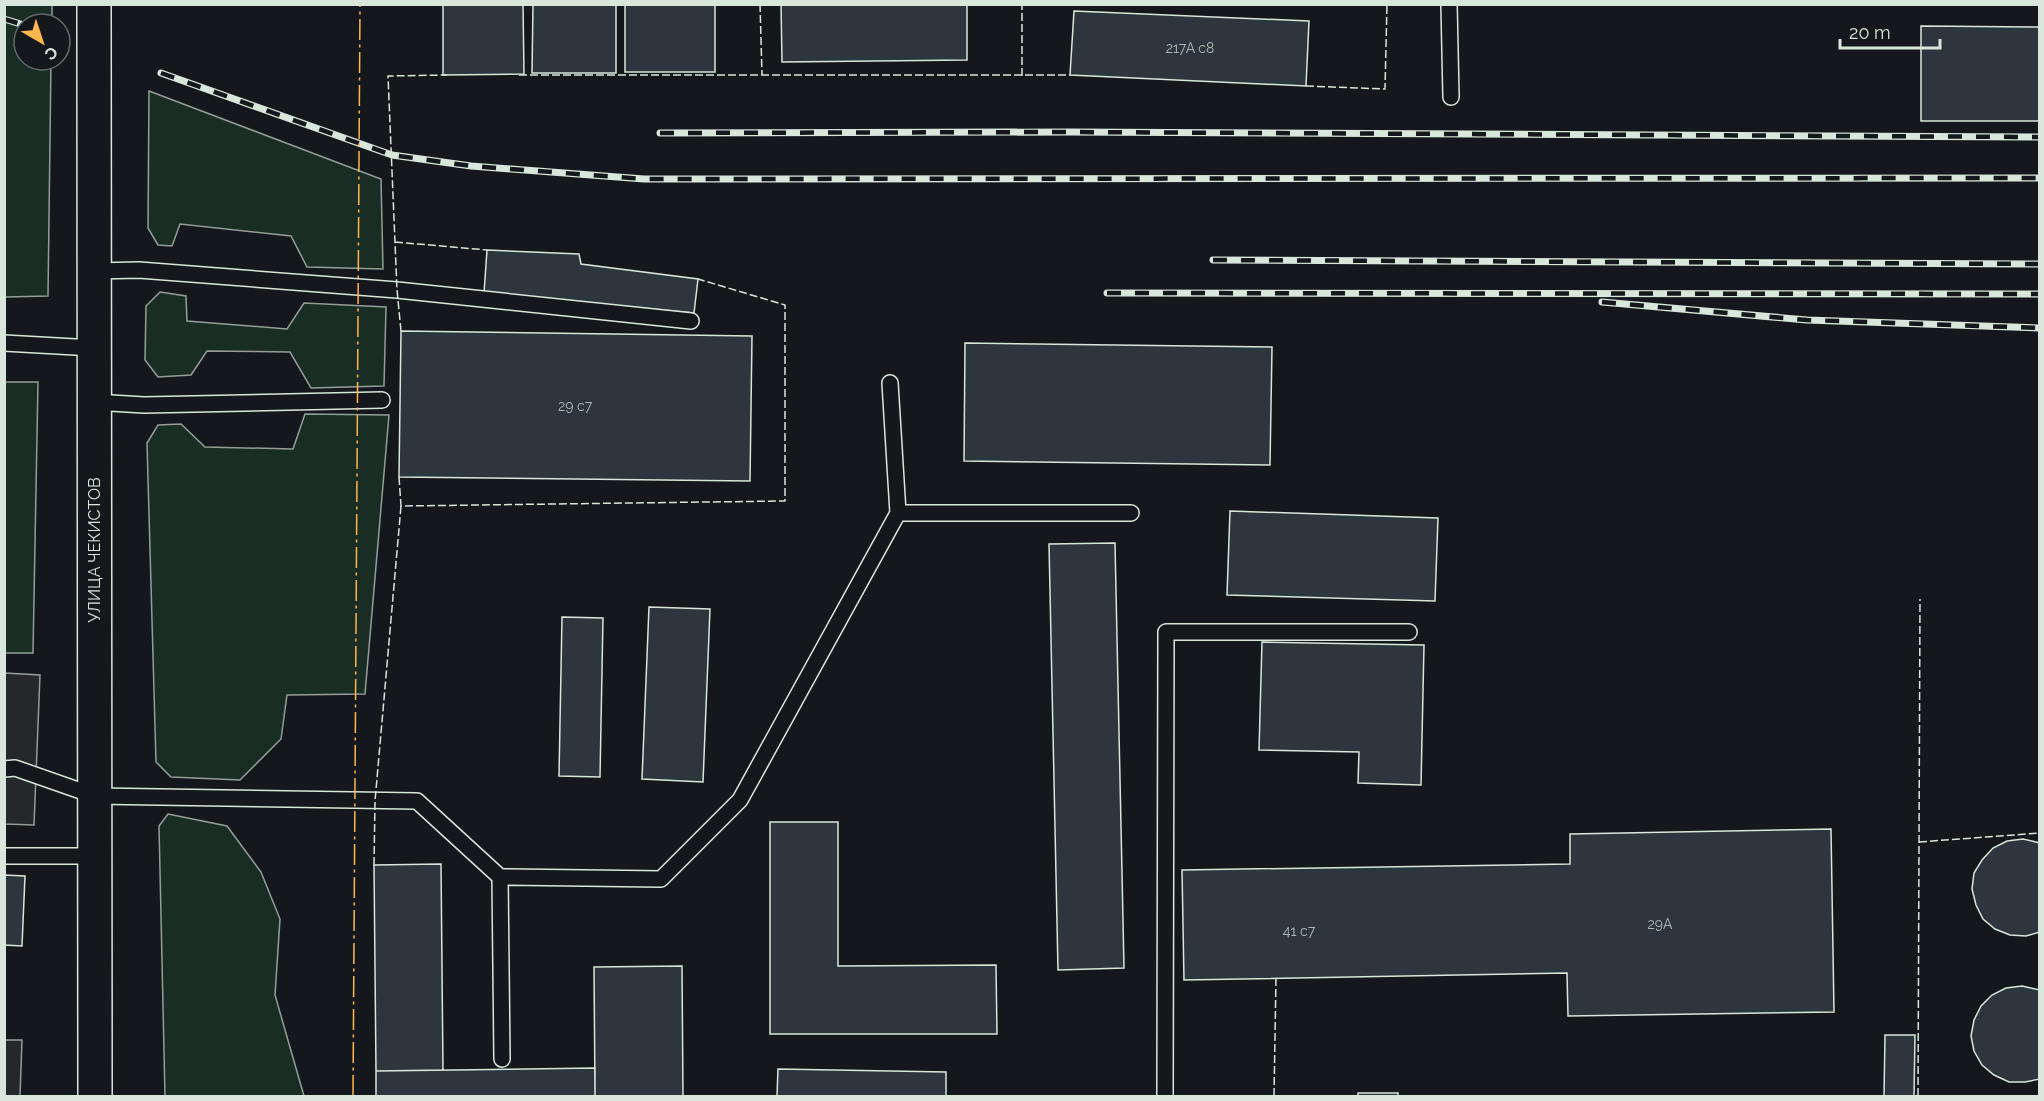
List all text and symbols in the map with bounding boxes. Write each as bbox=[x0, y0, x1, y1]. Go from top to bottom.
north arrow bbox=[12, 12, 72, 72]
scale bar bbox=[1840, 12, 1940, 50]
text: 20 m bbox=[1849, 22, 1891, 43]
house number: 217А с8 bbox=[1166, 40, 1214, 56]
text: С bbox=[41, 42, 61, 64]
house number: 29 с7 bbox=[558, 398, 593, 414]
street label: УЛИЦА ЧЕКИСТОВ bbox=[85, 477, 104, 623]
house number: 29А bbox=[1648, 916, 1673, 932]
house number: 41 с7 bbox=[1283, 923, 1316, 939]

